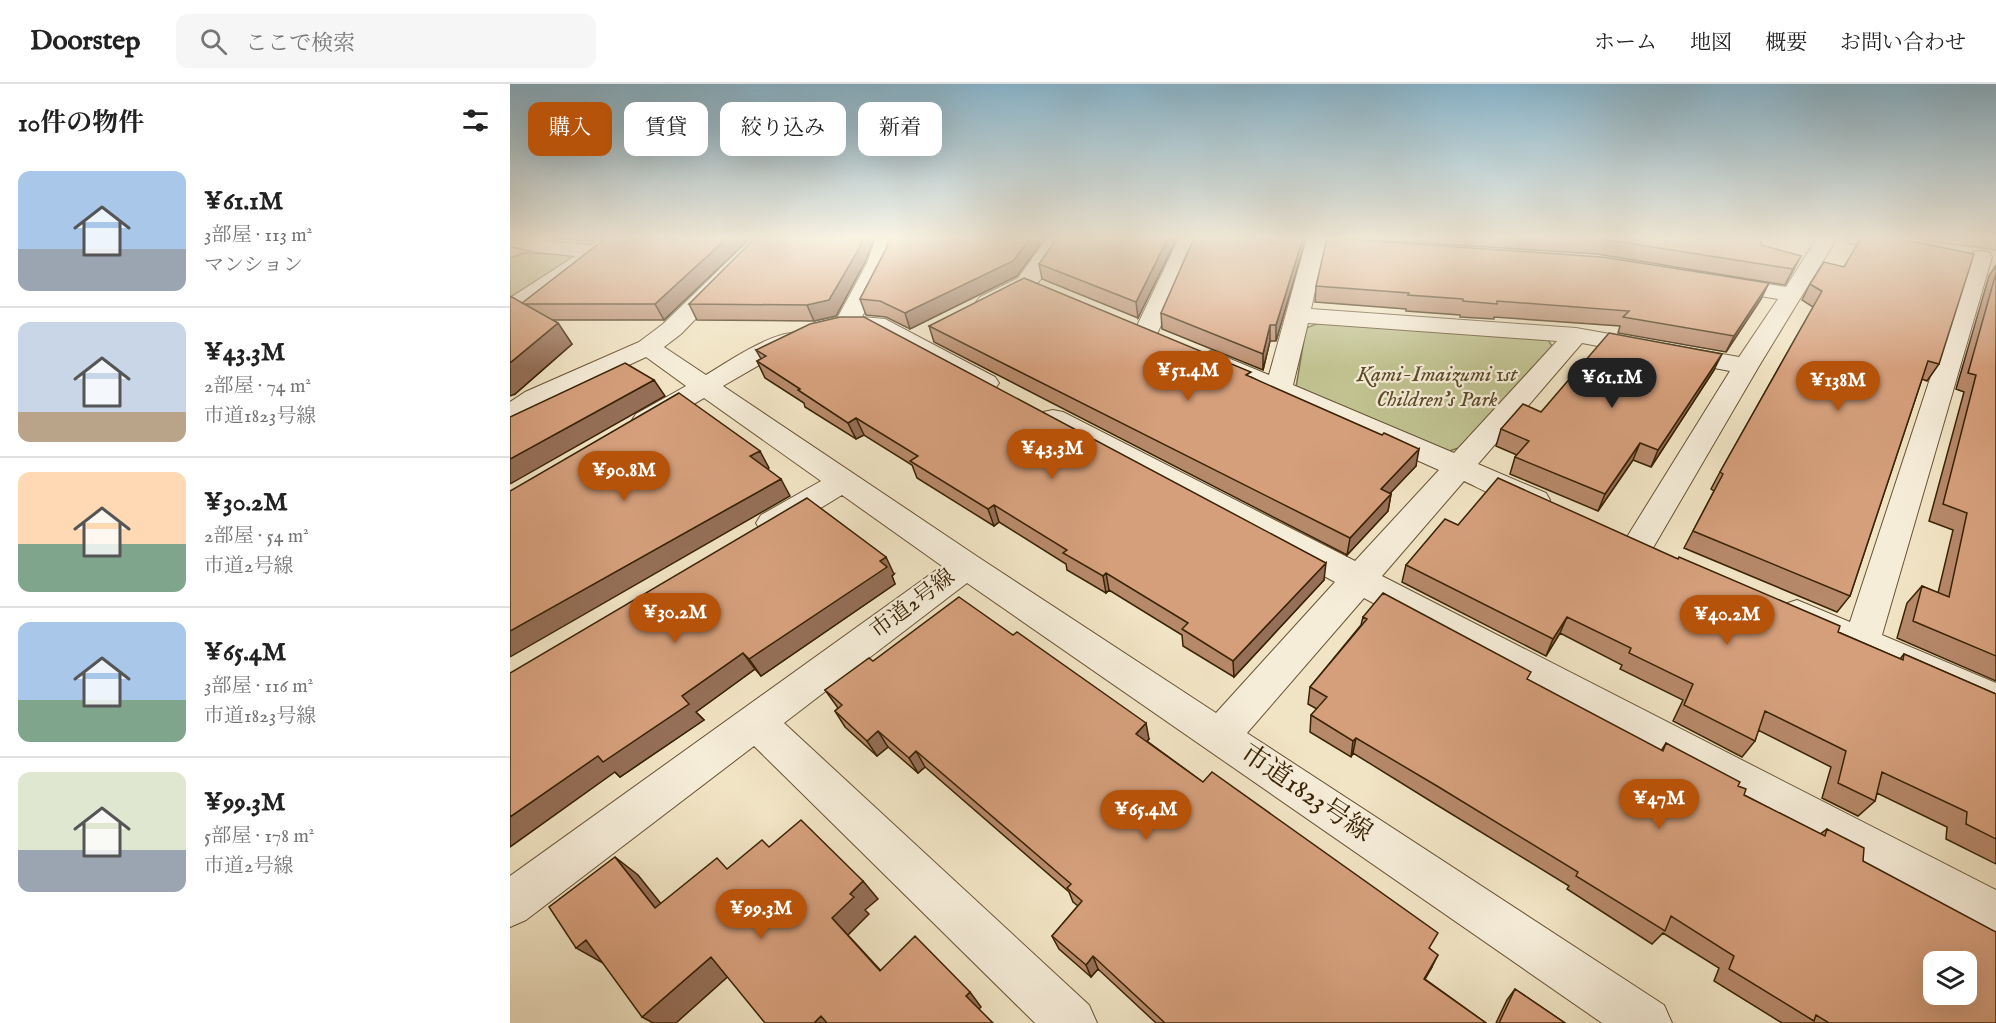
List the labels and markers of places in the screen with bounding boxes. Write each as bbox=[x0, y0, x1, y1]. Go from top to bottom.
pin: ¥51.4M bbox=[1139, 351, 1237, 402]
pin: ¥61.1M bbox=[1563, 358, 1661, 409]
pin: ¥138M bbox=[1796, 361, 1880, 412]
pin: ¥43.3M bbox=[1003, 429, 1101, 480]
pin: ¥90.8M bbox=[575, 451, 673, 502]
pin: ¥30.2M bbox=[626, 593, 724, 644]
pin: ¥40.2M bbox=[1678, 595, 1776, 646]
pin: ¥47M bbox=[1623, 779, 1695, 830]
pin: ¥65.4M bbox=[1097, 790, 1195, 841]
pin: ¥99.3M bbox=[712, 889, 810, 940]

